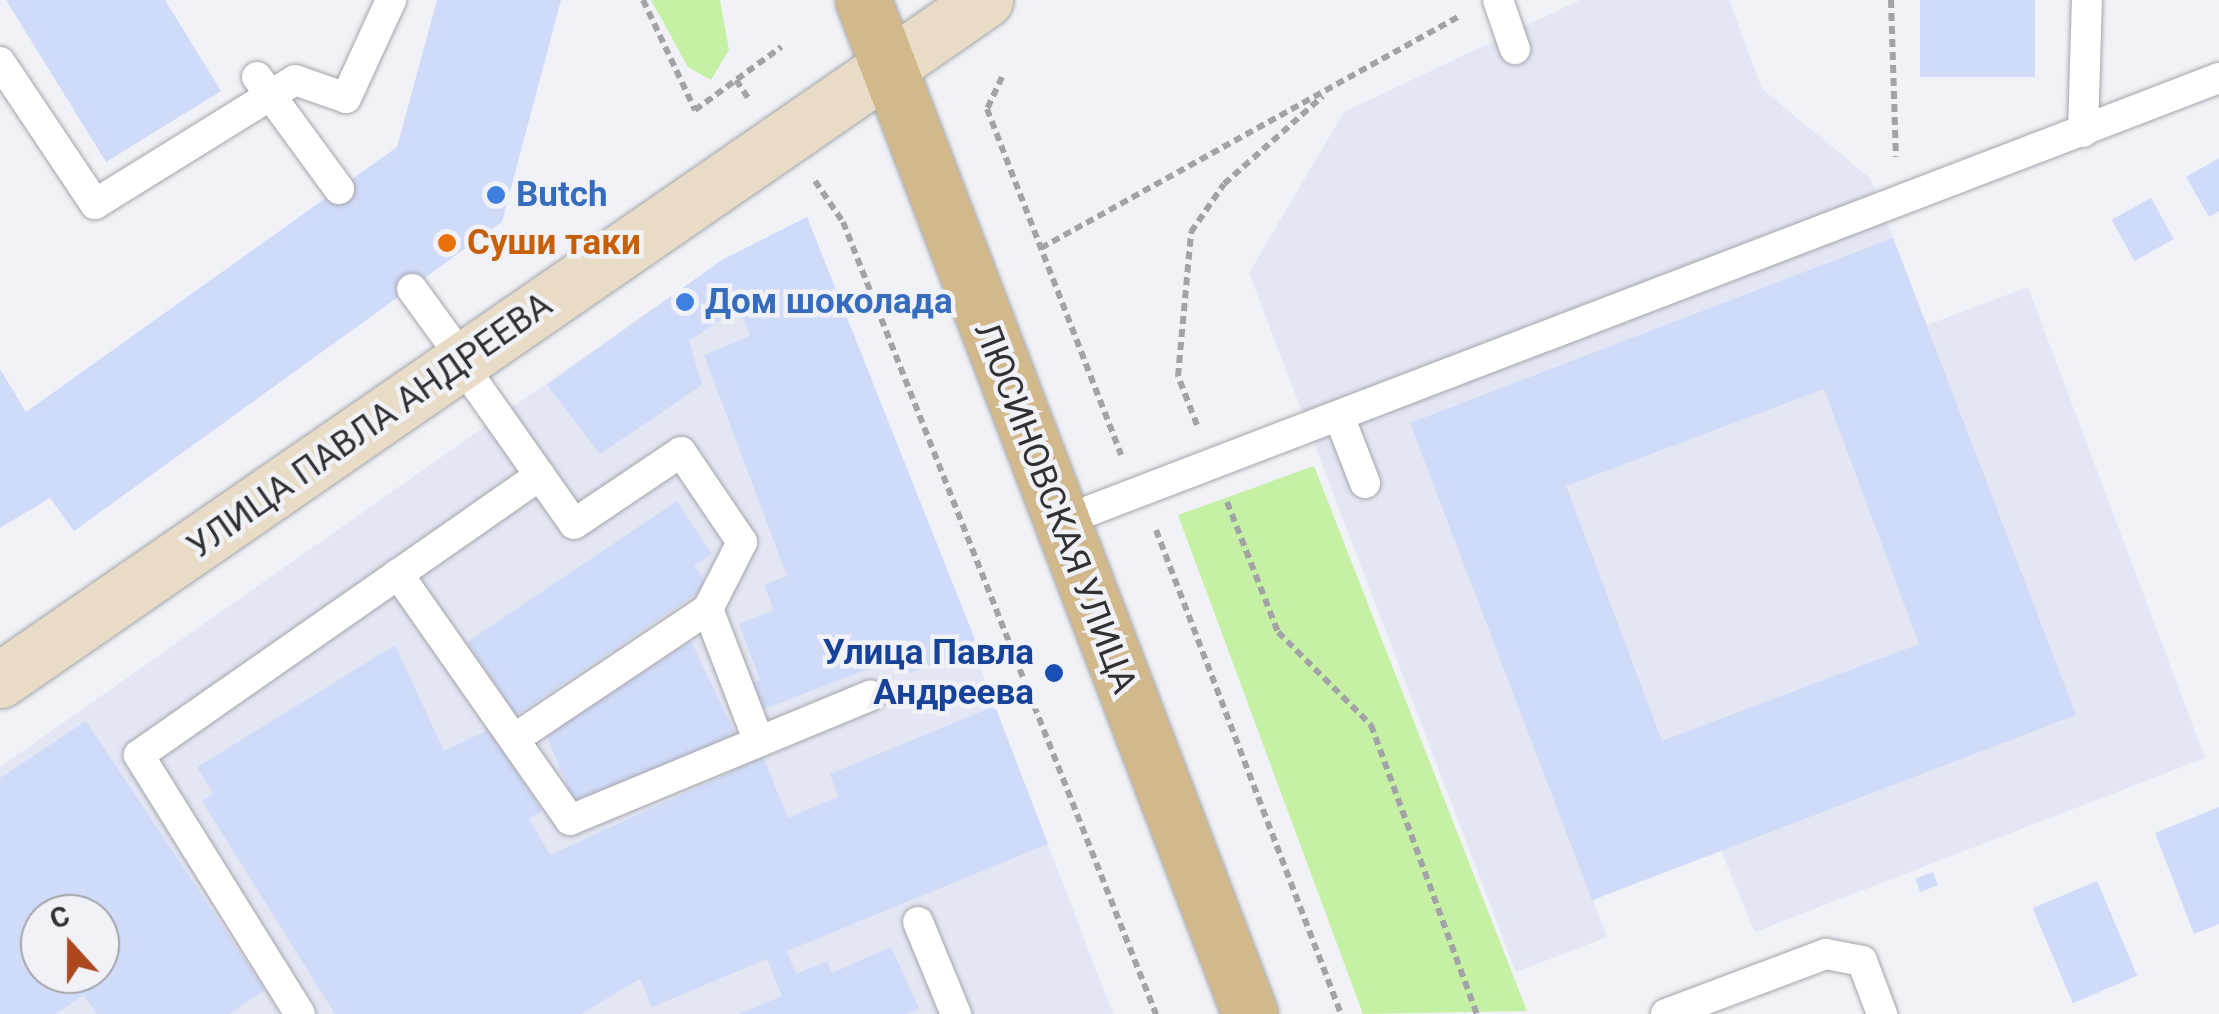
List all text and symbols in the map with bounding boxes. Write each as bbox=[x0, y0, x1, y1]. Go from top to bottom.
place label: Butch bbox=[516, 174, 608, 216]
marker: Butch bbox=[485, 184, 507, 206]
place label: Суши таки bbox=[467, 222, 641, 264]
marker: Суши таки bbox=[436, 232, 458, 254]
place label: Дом шоколада bbox=[705, 281, 953, 323]
street label: УЛИЦА ПАВЛА АНДРЕЕВА bbox=[180, 284, 560, 568]
marker: Дом шоколада bbox=[674, 291, 696, 313]
street label: ЛЮСИНОВСКАЯ УЛИЦА bbox=[965, 317, 1145, 699]
place label: Улица Павла Андреева bbox=[823, 632, 1034, 714]
marker: Улица Павла Андреева bbox=[1043, 662, 1065, 684]
north arrow bbox=[20, 894, 120, 994]
text: С bbox=[45, 899, 74, 936]

